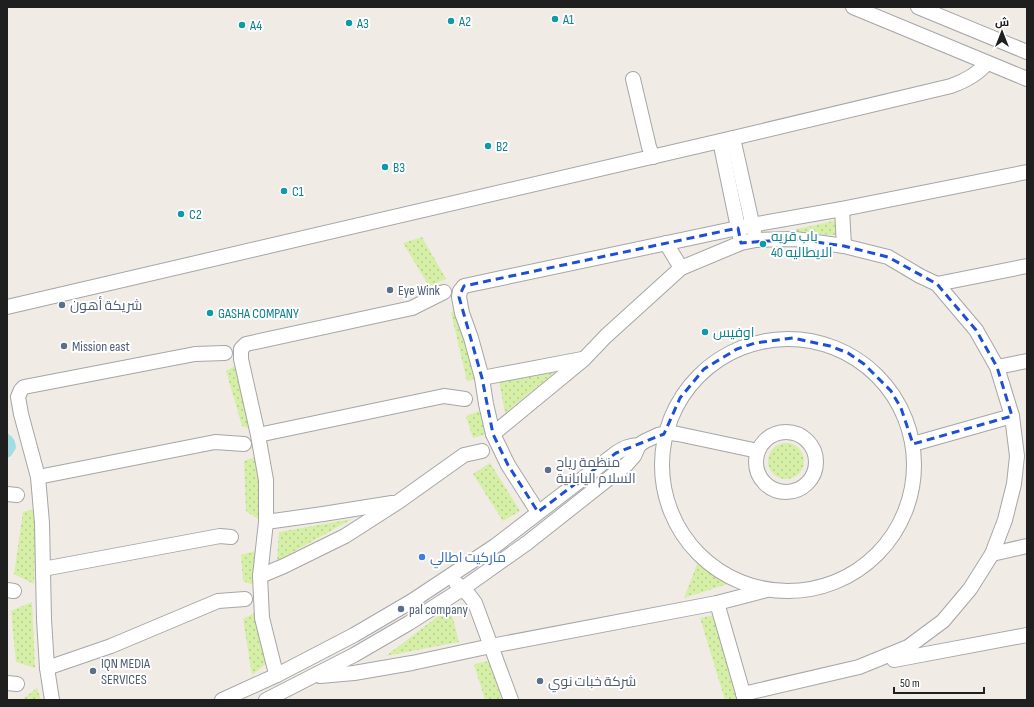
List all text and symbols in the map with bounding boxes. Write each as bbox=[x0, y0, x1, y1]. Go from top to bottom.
place label: A1 bbox=[562, 11, 574, 28]
north arrow bbox=[982, 12, 1022, 52]
place label: A2 bbox=[458, 13, 471, 30]
marker: A1 bbox=[550, 14, 560, 24]
place label: A3 bbox=[356, 15, 369, 32]
marker: A2 bbox=[446, 16, 456, 26]
text: ش bbox=[995, 16, 1009, 29]
place label: A4 bbox=[249, 17, 262, 34]
marker: A3 bbox=[344, 18, 354, 28]
marker: A4 bbox=[237, 20, 247, 30]
place label: B2 bbox=[496, 138, 508, 155]
marker: B2 bbox=[483, 141, 493, 151]
place label: B3 bbox=[393, 159, 405, 176]
marker: B3 bbox=[380, 162, 390, 172]
place label: C1 bbox=[292, 183, 304, 200]
marker: C1 bbox=[279, 186, 289, 196]
place label: C2 bbox=[189, 206, 202, 223]
marker: C2 bbox=[176, 209, 186, 219]
place label: باب قريه الايطاليه 40 bbox=[771, 228, 833, 261]
marker: باب قريه الايطاليه 40 bbox=[758, 239, 768, 249]
place label: Eye Wink bbox=[398, 282, 441, 299]
marker: Eye Wink bbox=[385, 285, 395, 295]
place label: شريكة أهون bbox=[70, 296, 142, 314]
marker: شريكة أهون bbox=[57, 300, 67, 310]
place label: GASHA COMPANY bbox=[218, 305, 299, 322]
marker: GASHA COMPANY bbox=[205, 308, 215, 318]
place label: اوفيس bbox=[713, 324, 754, 341]
marker: اوفيس bbox=[700, 327, 710, 337]
place label: Mission east bbox=[72, 338, 130, 355]
marker: Mission east bbox=[59, 341, 69, 351]
place label: منظمة رياح السلام اليابانية bbox=[556, 454, 636, 488]
marker: منظمة رياح السلام اليابانية bbox=[543, 465, 553, 475]
place label: ماركيت اطالي bbox=[430, 549, 506, 569]
marker: ماركيت اطالي bbox=[417, 552, 427, 562]
place label: pal company bbox=[409, 601, 468, 618]
marker: pal company bbox=[396, 604, 406, 614]
place label: IQN MEDIA SERVICES bbox=[101, 655, 151, 688]
marker: IQN MEDIA SERVICES bbox=[88, 666, 98, 676]
scale bar bbox=[894, 669, 984, 695]
place label: شركة خبات نوي bbox=[548, 673, 636, 693]
marker: شركة خبات نوي bbox=[535, 676, 545, 686]
text: 50 m bbox=[900, 676, 920, 691]

